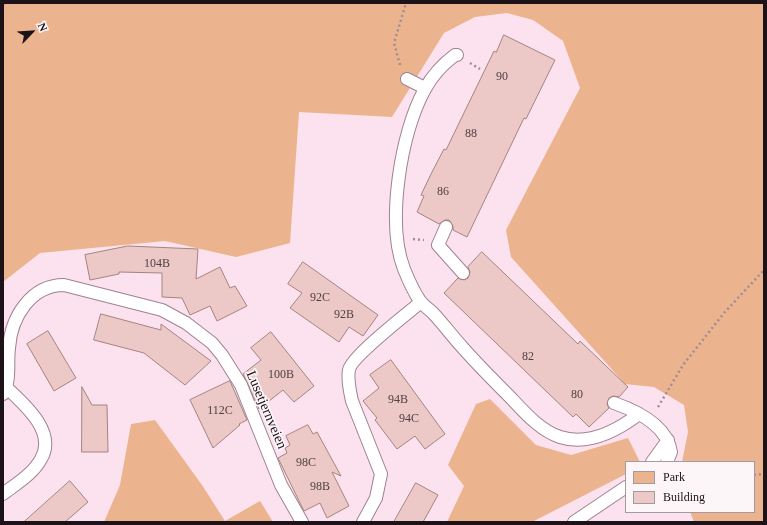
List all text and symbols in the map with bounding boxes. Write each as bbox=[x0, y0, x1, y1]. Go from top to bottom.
north arrow bbox=[12, 12, 52, 52]
text: N bbox=[36, 21, 50, 33]
house number: 90 bbox=[496, 70, 508, 84]
house number: 88 bbox=[465, 127, 477, 141]
house number: 86 bbox=[437, 185, 449, 199]
house number: 104B bbox=[144, 257, 170, 271]
house number: 92C bbox=[310, 291, 330, 305]
house number: 92B bbox=[334, 308, 354, 322]
house number: 82 bbox=[522, 350, 534, 364]
street label: Lusetjernveien bbox=[242, 368, 290, 452]
house number: 100B bbox=[268, 368, 294, 382]
house number: 80 bbox=[571, 388, 583, 402]
house number: 94B bbox=[388, 393, 408, 407]
house number: 112C bbox=[207, 404, 233, 418]
house number: 94C bbox=[399, 412, 419, 426]
house number: 98C bbox=[296, 456, 316, 470]
legend bbox=[625, 461, 755, 513]
text: Park bbox=[663, 470, 685, 484]
house number: 98B bbox=[310, 480, 330, 494]
text: Building bbox=[663, 490, 705, 504]

